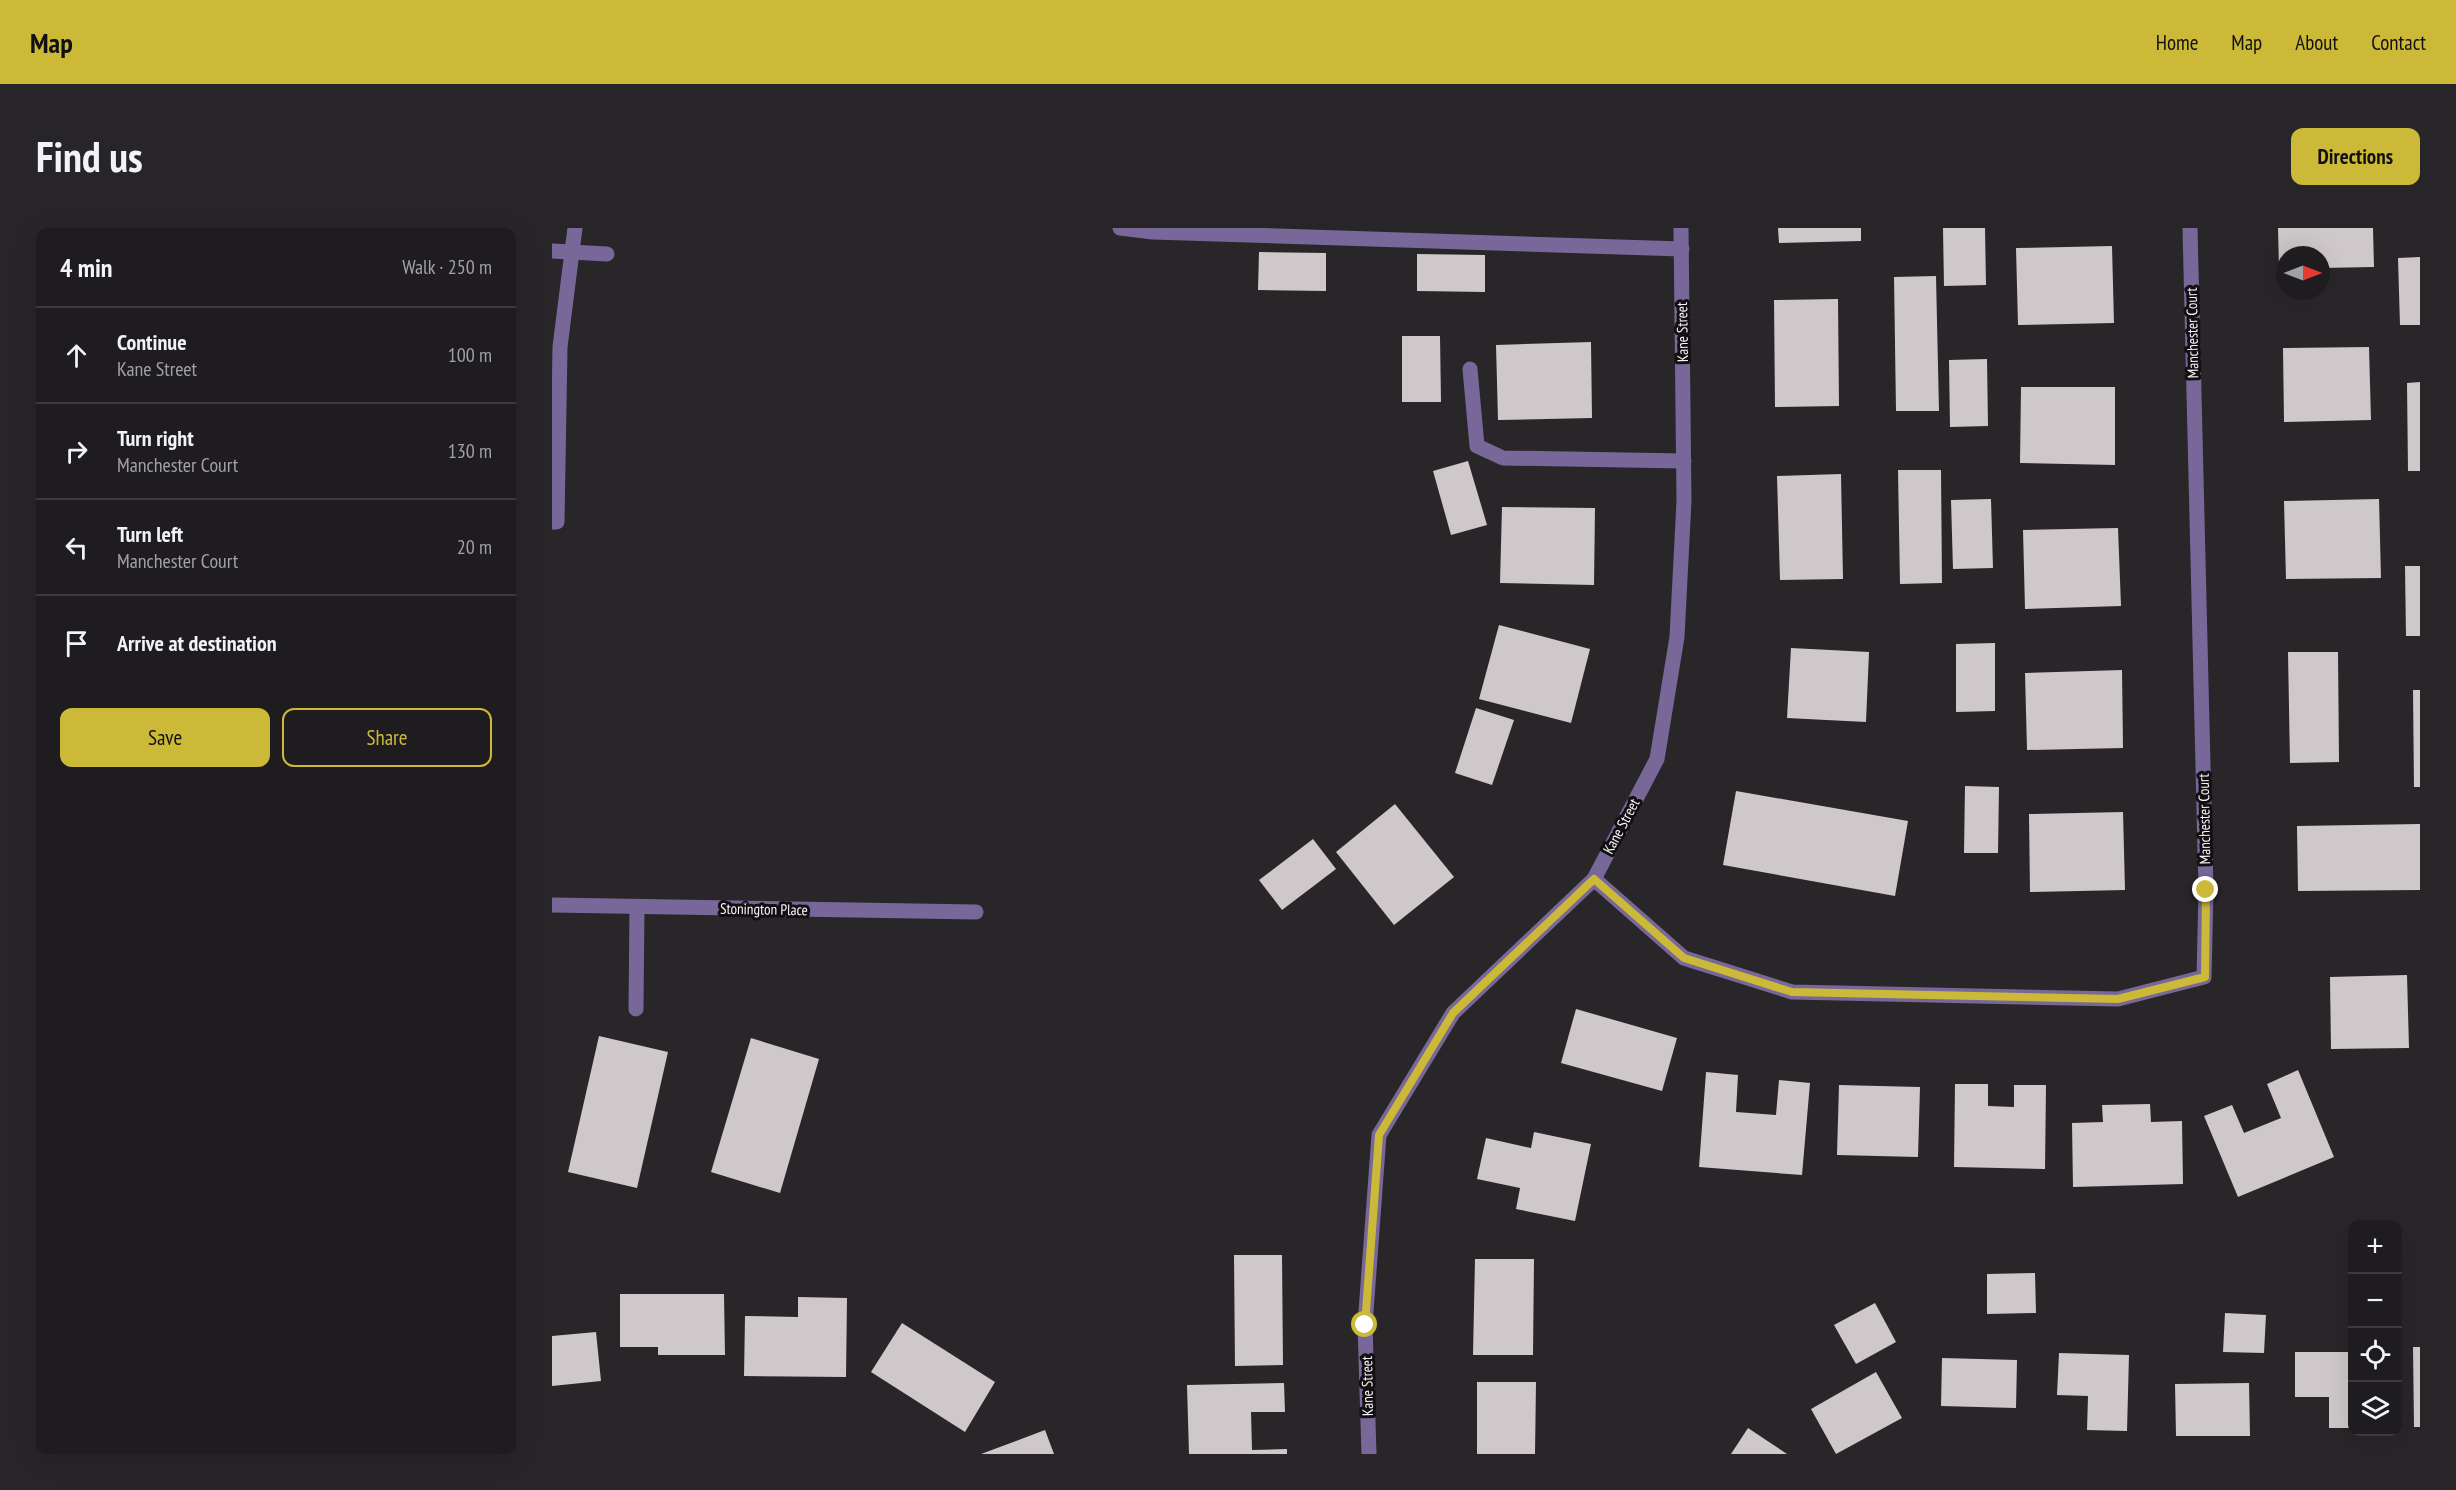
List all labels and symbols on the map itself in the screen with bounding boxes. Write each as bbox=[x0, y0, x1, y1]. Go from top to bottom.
north arrow bbox=[2276, 246, 2330, 300]
street label: Manchester Court bbox=[2182, 287, 2202, 379]
street label: Kane Street bbox=[1672, 302, 1692, 362]
street label: Manchester Court bbox=[2194, 773, 2214, 865]
street label: Kane Street bbox=[1599, 795, 1643, 857]
route end bbox=[2192, 876, 2218, 902]
street label: Stonington Place bbox=[720, 899, 808, 919]
route start bbox=[1351, 1311, 1377, 1337]
street label: Kane Street bbox=[1357, 1356, 1377, 1416]

